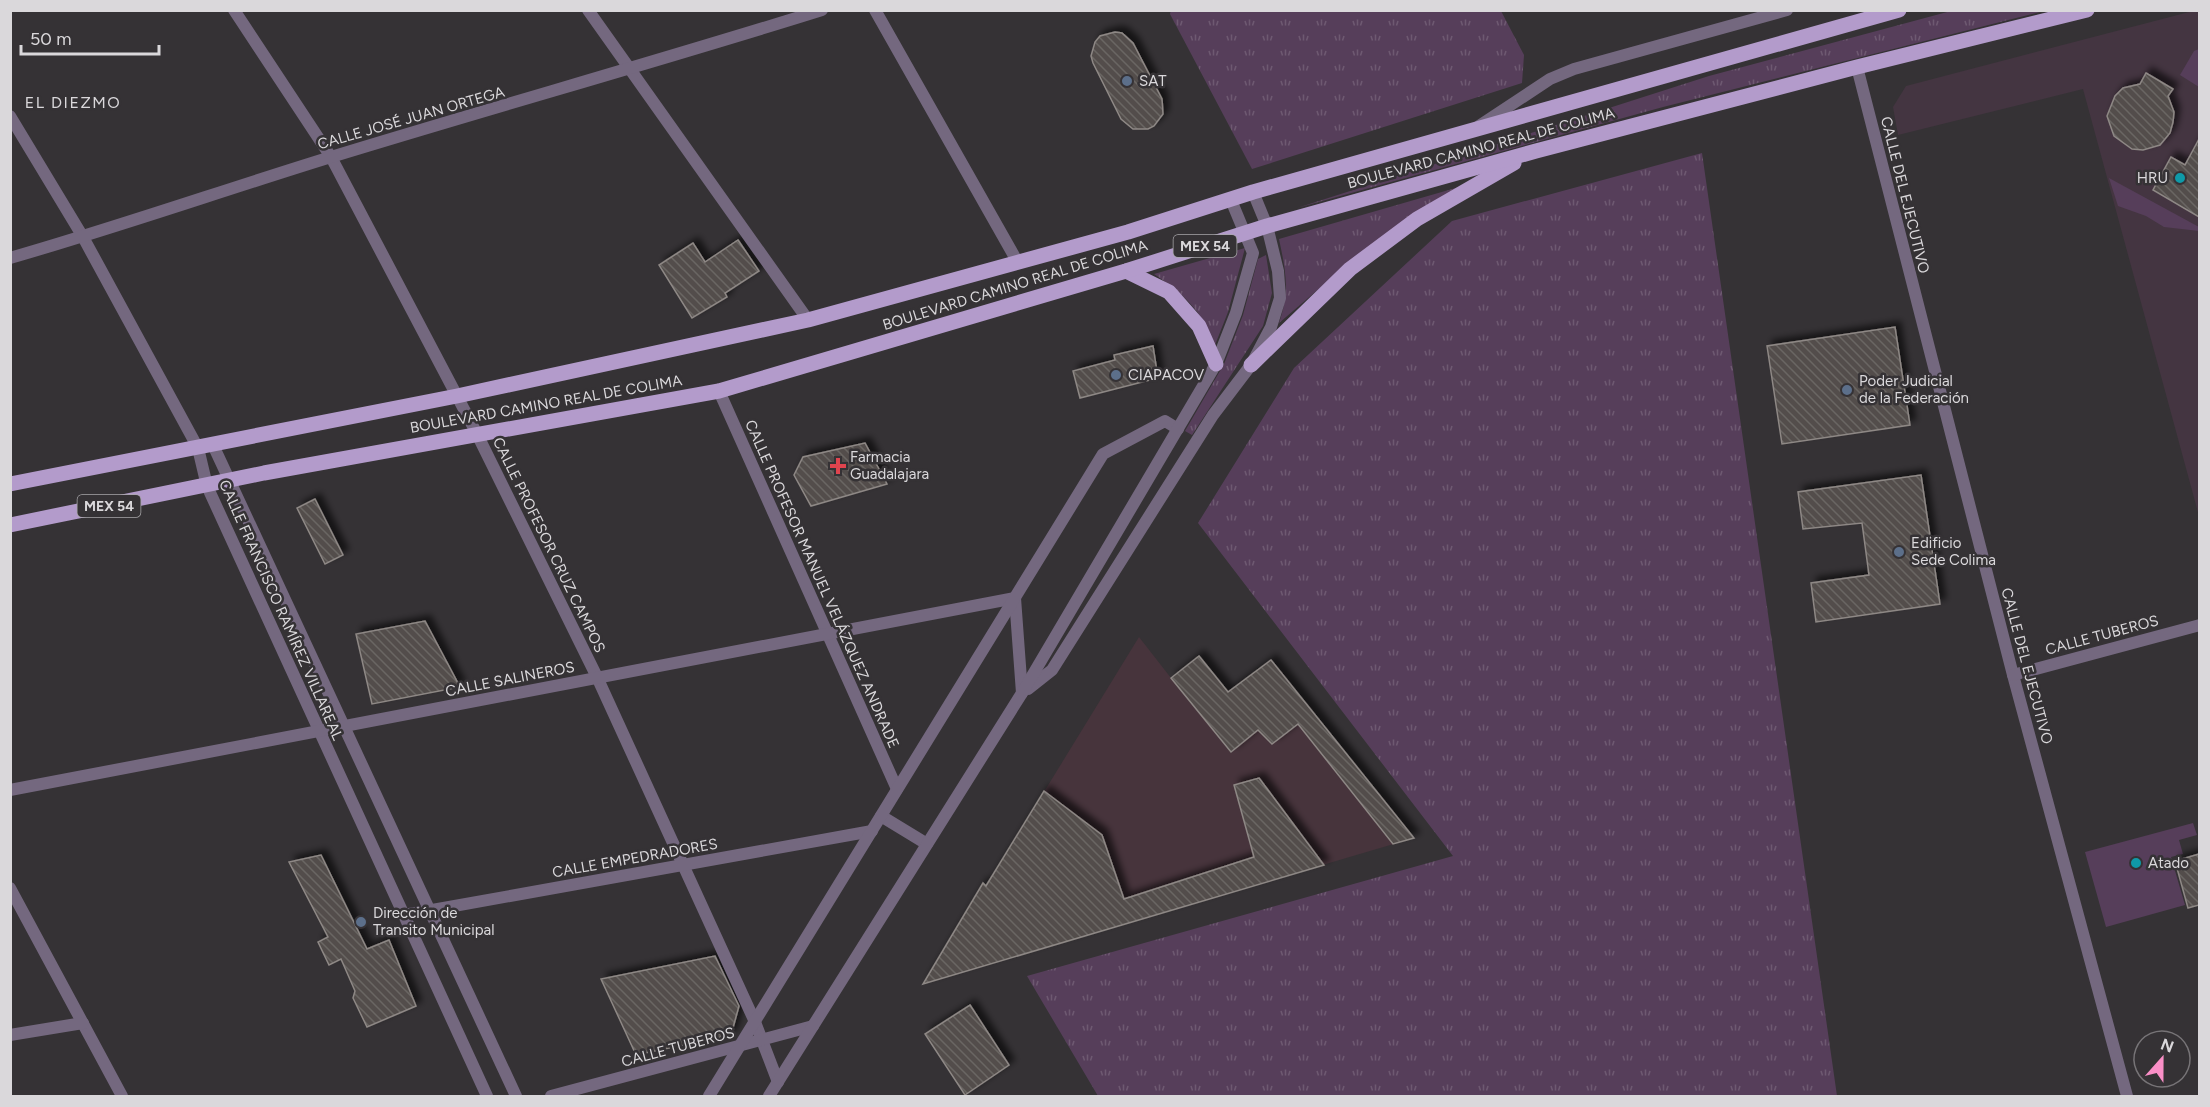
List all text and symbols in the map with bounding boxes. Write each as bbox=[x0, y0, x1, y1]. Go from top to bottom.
scale bar bbox=[21, 18, 159, 56]
text: 50 m bbox=[30, 28, 72, 50]
place label: SAT bbox=[1139, 72, 1167, 90]
marker: SAT bbox=[1120, 74, 1134, 88]
street label: CALLE JOSÉ JUAN ORTEGA bbox=[315, 83, 507, 153]
district label: EL DIEZMO bbox=[25, 93, 121, 112]
street label: BOULEVARD CAMINO REAL DE COLIMA bbox=[1345, 104, 1617, 192]
street label: CALLE DEL EJECUTIVO bbox=[1877, 115, 1933, 275]
place label: HRU bbox=[2137, 169, 2168, 187]
marker: HRU bbox=[2173, 171, 2187, 185]
road number: MEX 54 bbox=[1174, 235, 1236, 257]
street label: BOULEVARD CAMINO REAL DE COLIMA bbox=[880, 236, 1150, 334]
place label: CIAPACOV bbox=[1128, 366, 1205, 384]
marker: CIAPACOV bbox=[1109, 368, 1123, 382]
street label: BOULEVARD CAMINO REAL DE COLIMA bbox=[408, 371, 684, 437]
place label: Poder Judicial de la Federación bbox=[1859, 372, 1969, 407]
marker: Poder Judicial de la Federación bbox=[1840, 383, 1854, 397]
street label: CALLE PROFESOR MANUEL VELÁZQUEZ ANDRADE bbox=[741, 417, 903, 751]
street label: CALLE PROFESOR CRUZ CAMPOS bbox=[489, 434, 609, 656]
place label: Farmacia Guadalajara bbox=[850, 448, 929, 483]
marker: Farmacia Guadalajara bbox=[831, 459, 845, 473]
street label: CALLE FRANCISCO RAMÍREZ VILLAREAL bbox=[215, 477, 347, 743]
road number: MEX 54 bbox=[78, 495, 140, 517]
place label: Edificio Sede Colima bbox=[1911, 534, 1996, 569]
marker: Edificio Sede Colima bbox=[1892, 545, 1906, 559]
street label: CALLE DEL EJECUTIVO bbox=[1997, 586, 2057, 746]
street label: CALLE TUBEROS bbox=[2043, 611, 2161, 659]
street label: CALLE SALINEROS bbox=[444, 658, 576, 700]
street label: CALLE EMPEDRADORES bbox=[551, 835, 719, 881]
place label: Atado bbox=[2148, 854, 2189, 872]
marker: Atado bbox=[2129, 856, 2143, 870]
place label: Dirección de Transito Municipal bbox=[373, 904, 495, 939]
marker: Dirección de Transito Municipal bbox=[354, 915, 368, 929]
street label: CALLE TUBEROS bbox=[619, 1023, 737, 1071]
north arrow bbox=[2132, 1029, 2192, 1089]
text: N bbox=[2158, 1034, 2176, 1057]

